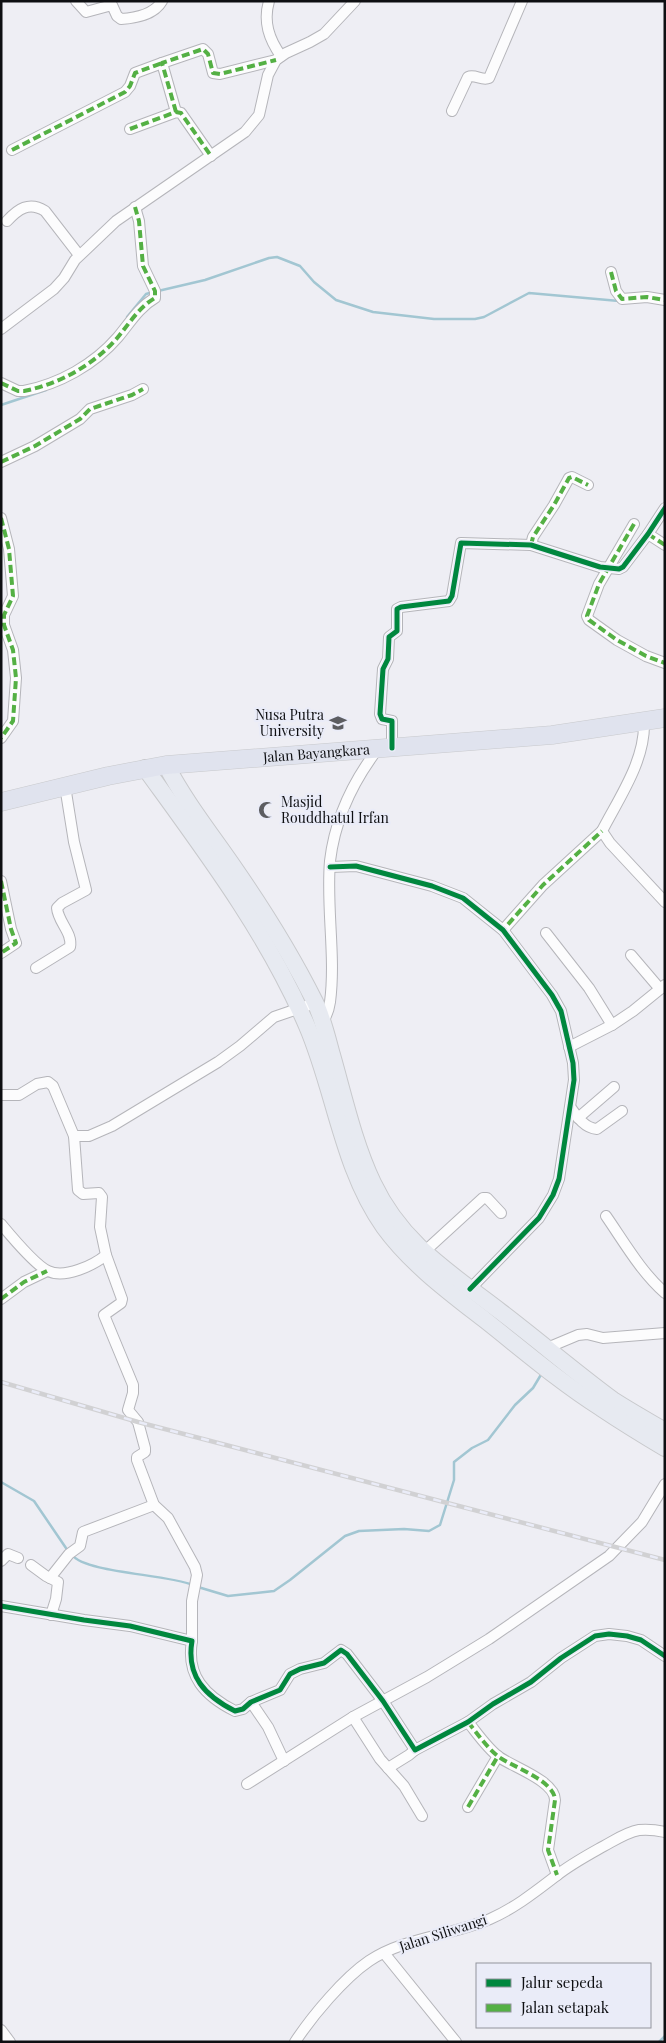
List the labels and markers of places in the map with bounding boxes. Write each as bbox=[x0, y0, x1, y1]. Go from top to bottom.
place label: Nusa Putra University bbox=[255, 705, 324, 740]
school or university icon: Nusa Putra University bbox=[328, 713, 348, 733]
place label: Masjid Rouddhatul Irfan bbox=[281, 792, 389, 827]
mosque icon: Masjid Rouddhatul Irfan bbox=[257, 800, 277, 820]

